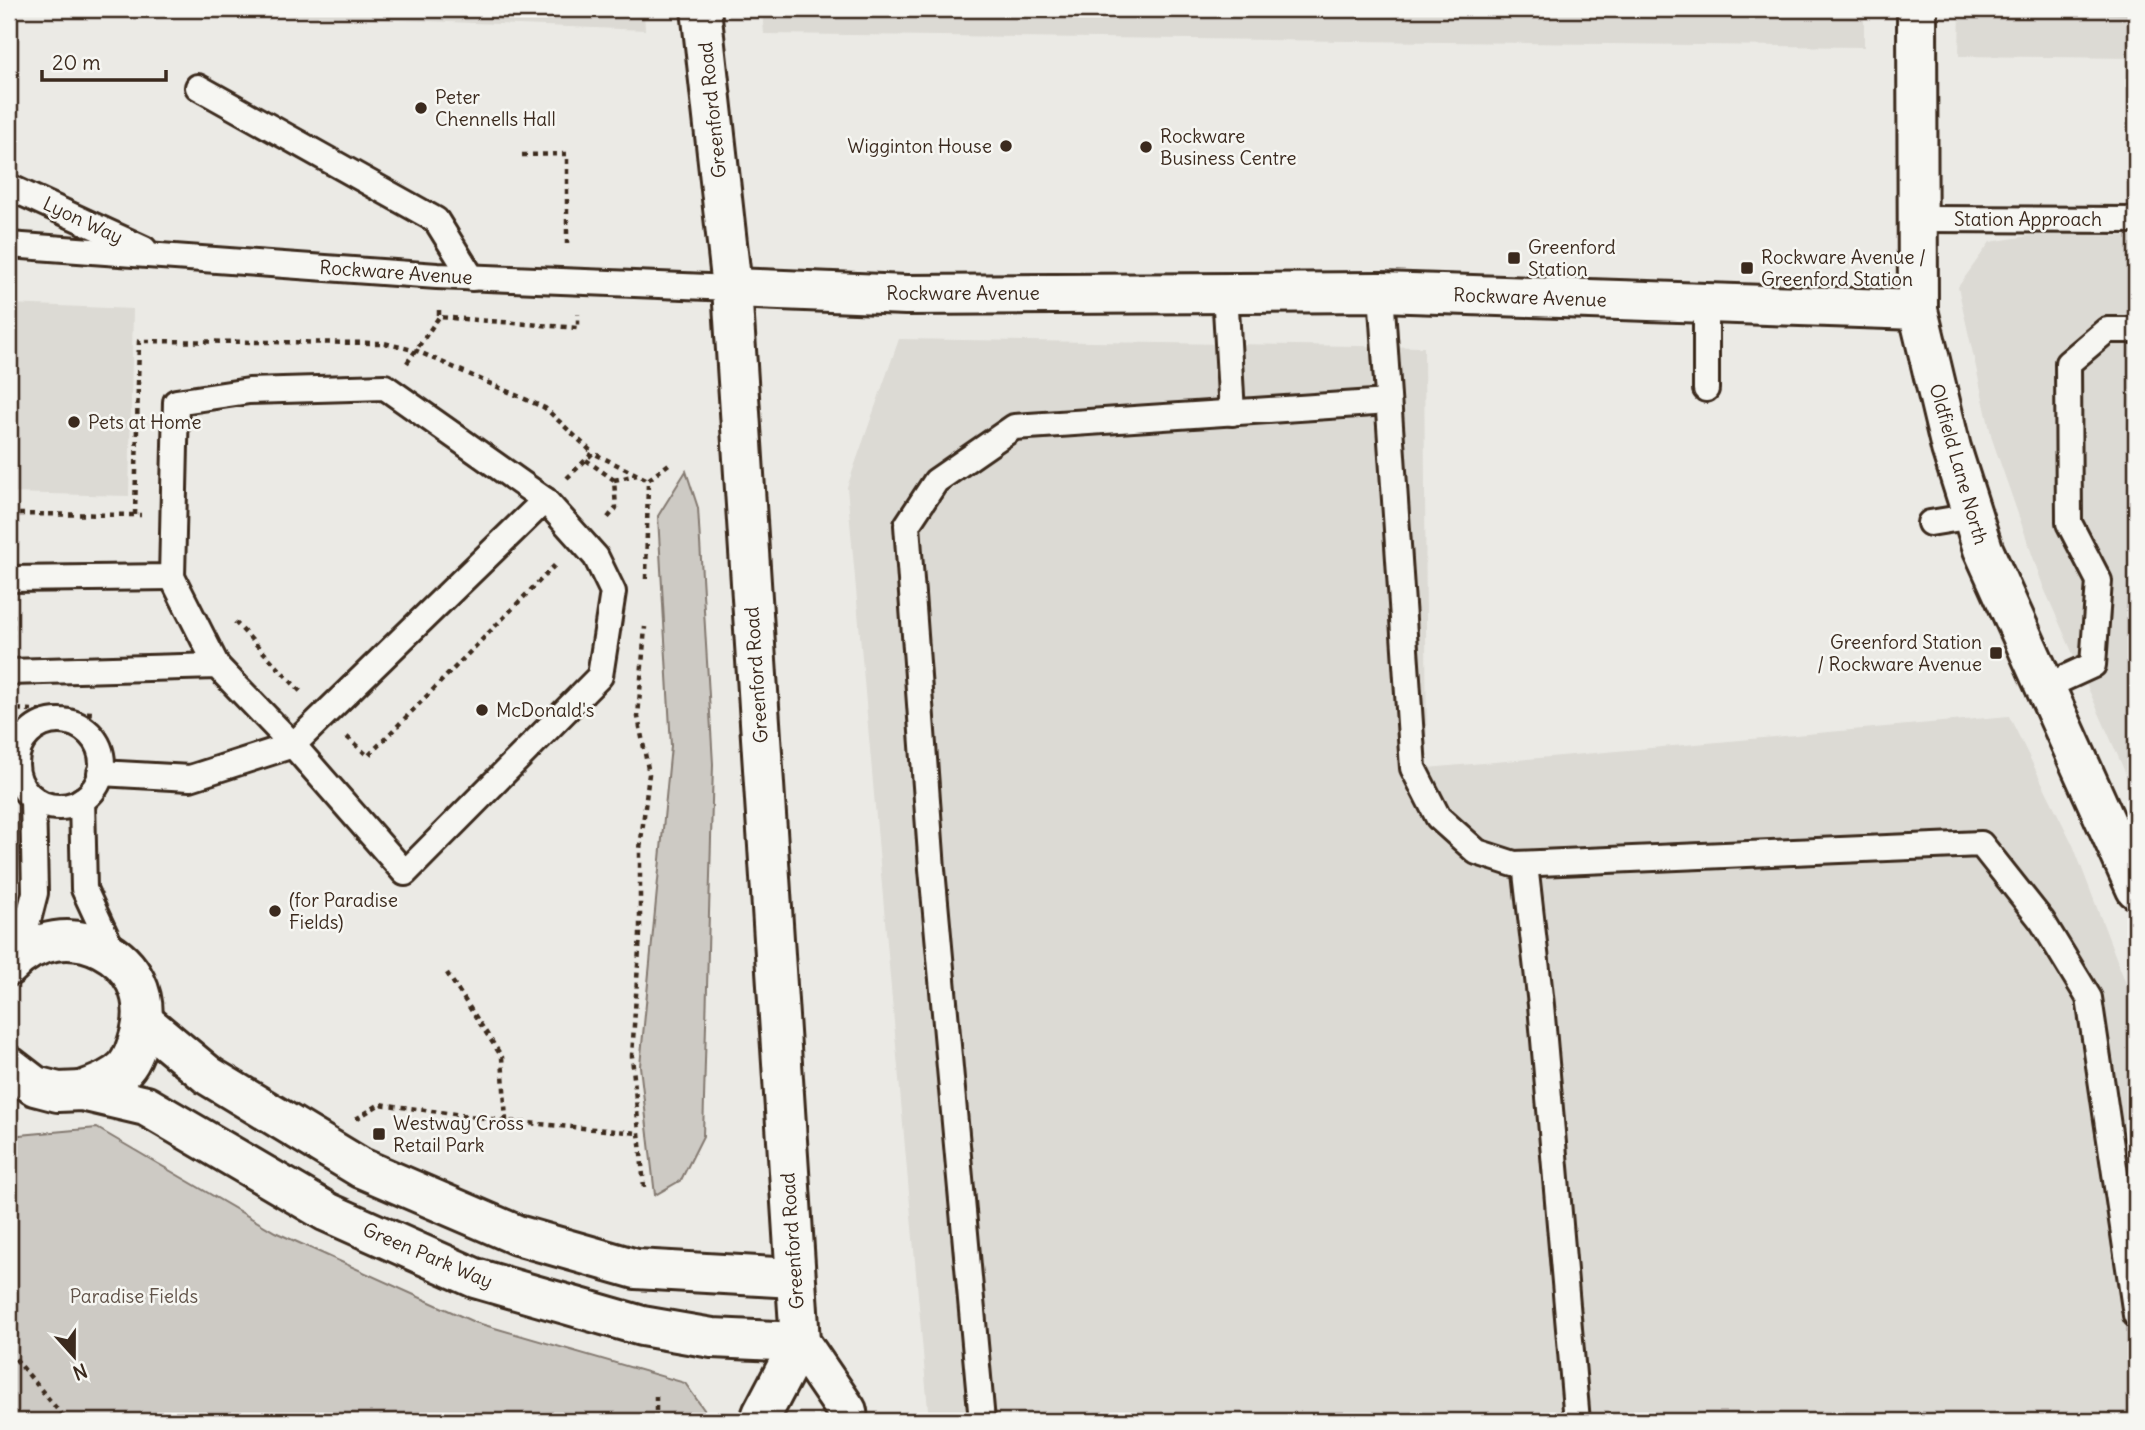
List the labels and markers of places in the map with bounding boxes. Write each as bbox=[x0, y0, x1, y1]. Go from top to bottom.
place label: Peter Chennells Hall bbox=[435, 85, 556, 131]
marker: Peter Chennells Hall bbox=[413, 100, 429, 116]
place label: Rockware Business Centre bbox=[1160, 124, 1296, 170]
place label: Wigginton House bbox=[847, 134, 992, 158]
marker: Wigginton House bbox=[998, 138, 1014, 154]
marker: Rockware Business Centre bbox=[1138, 139, 1154, 155]
place label: Greenford Station bbox=[1528, 235, 1616, 281]
place label: Rockware Avenue / Greenford Station bbox=[1761, 245, 1926, 291]
marker: Greenford Station bbox=[1506, 250, 1522, 266]
marker: Rockware Avenue / Greenford Station bbox=[1739, 260, 1755, 276]
place label: Pets at Home bbox=[88, 410, 202, 434]
marker: Pets at Home bbox=[66, 414, 82, 430]
place label: Greenford Station / Rockware Avenue bbox=[1817, 630, 1982, 676]
marker: Greenford Station / Rockware Avenue bbox=[1988, 645, 2004, 661]
place label: McDonald's bbox=[496, 698, 594, 722]
marker: McDonald's bbox=[474, 702, 490, 718]
place label: (for Paradise Fields) bbox=[289, 888, 398, 934]
marker: (for Paradise Fields) bbox=[267, 903, 283, 919]
place label: Westway Cross Retail Park bbox=[393, 1111, 524, 1157]
marker: Westway Cross Retail Park bbox=[371, 1126, 387, 1142]

